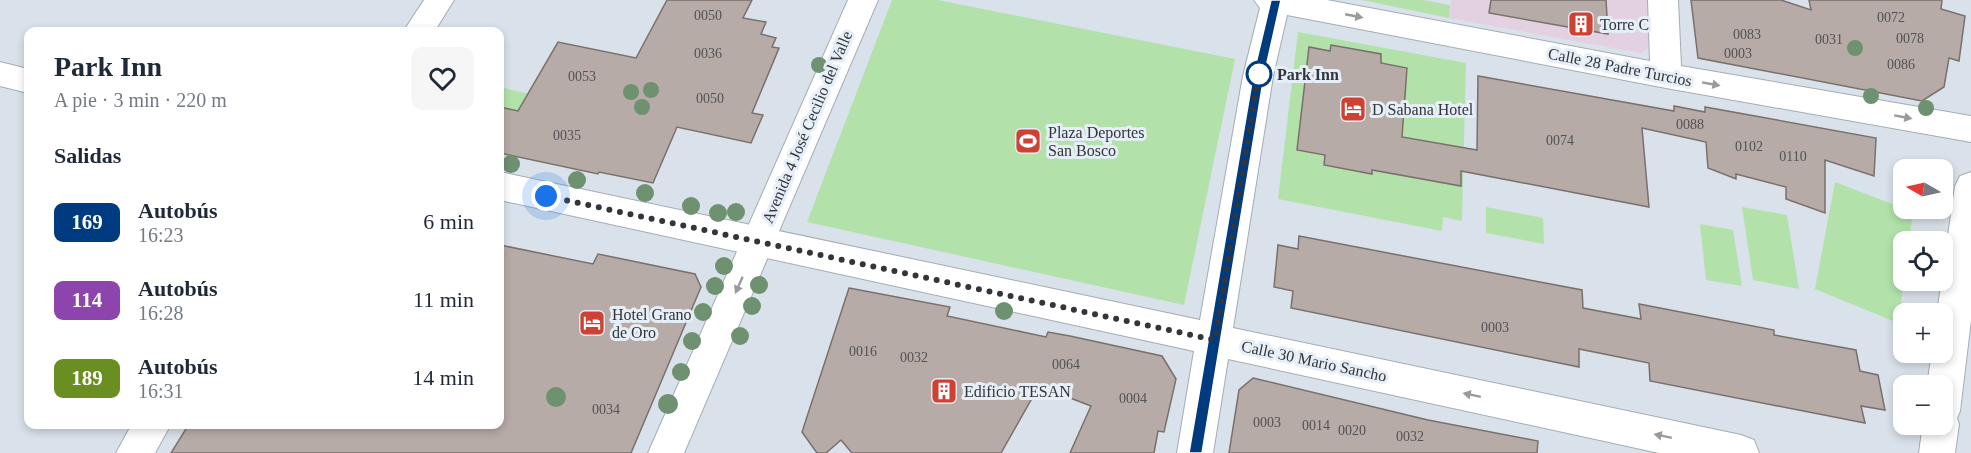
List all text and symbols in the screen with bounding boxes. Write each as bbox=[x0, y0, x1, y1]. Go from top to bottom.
house number: 0050 bbox=[694, 8, 722, 23]
building icon: Torre C bbox=[1566, 9, 1596, 39]
house number: 0072 bbox=[1877, 10, 1905, 25]
one-way arrow bbox=[1345, 12, 1364, 21]
place label: Torre C bbox=[1600, 16, 1649, 33]
house number: 0083 bbox=[1733, 27, 1761, 42]
street label: Avenida 4 José Cecilio del Valle bbox=[759, 28, 855, 226]
house number: 0078 bbox=[1896, 31, 1924, 46]
house number: 0031 bbox=[1815, 32, 1843, 47]
street label: Calle 28 Padre Turcios bbox=[1547, 45, 1693, 89]
house number: 0036 bbox=[694, 46, 722, 61]
house number: 0003 bbox=[1724, 46, 1752, 61]
button: heart bbox=[411, 47, 474, 110]
text: Park Inn bbox=[54, 51, 162, 82]
house number: 0086 bbox=[1887, 57, 1915, 72]
marker: Park Inn bbox=[1246, 61, 1272, 87]
place label: Park Inn bbox=[1277, 66, 1339, 83]
house number: 0053 bbox=[568, 69, 596, 84]
one-way arrow bbox=[1701, 80, 1720, 89]
text: A pie · 3 min · 220 m bbox=[54, 89, 227, 111]
house number: 0050 bbox=[696, 91, 724, 106]
hotel icon: D Sabana Hotel bbox=[1338, 94, 1368, 124]
place label: D Sabana Hotel bbox=[1372, 101, 1474, 118]
one-way arrow bbox=[1893, 113, 1912, 122]
house number: 0088 bbox=[1676, 117, 1704, 132]
place label: Plaza Deportes San Bosco bbox=[1048, 124, 1144, 159]
sports icon: Plaza Deportes San Bosco bbox=[1013, 126, 1043, 156]
house number: 0035 bbox=[553, 128, 581, 143]
house number: 0074 bbox=[1546, 133, 1574, 148]
house number: 0102 bbox=[1735, 139, 1763, 154]
text: Salidas bbox=[54, 143, 121, 168]
house number: 0110 bbox=[1779, 149, 1807, 164]
north arrow bbox=[1893, 159, 1953, 219]
map controls bbox=[1893, 159, 1953, 435]
your location bbox=[531, 181, 561, 211]
text: Autobús bbox=[138, 198, 217, 223]
text: 6 min bbox=[423, 209, 474, 234]
text: 169 bbox=[71, 210, 103, 234]
text: 16:23 bbox=[138, 224, 184, 246]
button: locate bbox=[1893, 231, 1953, 291]
text: Autobús bbox=[138, 276, 217, 301]
one-way arrow bbox=[734, 276, 744, 294]
text: 11 min bbox=[413, 287, 474, 312]
text: 114 bbox=[72, 288, 102, 312]
text: 16:28 bbox=[138, 302, 184, 324]
button: + bbox=[1893, 303, 1953, 363]
place label: Hotel Grano de Oro bbox=[612, 306, 692, 341]
hotel icon: Hotel Grano de Oro bbox=[577, 308, 607, 338]
house number: 0003 bbox=[1481, 320, 1509, 335]
street label: Calle 30 Mario Sancho bbox=[1240, 337, 1388, 385]
house number: 0016 bbox=[849, 344, 877, 359]
house number: 0032 bbox=[900, 350, 928, 365]
text: Autobús bbox=[138, 354, 217, 379]
house number: 0064 bbox=[1052, 357, 1080, 372]
text: 14 min bbox=[412, 365, 474, 390]
text: 189 bbox=[71, 366, 103, 390]
button: − bbox=[1893, 375, 1953, 435]
building icon: Edificio TESAN bbox=[929, 376, 959, 406]
text: 16:31 bbox=[138, 380, 184, 402]
place label: Edificio TESAN bbox=[964, 383, 1071, 400]
one-way arrow bbox=[1463, 390, 1482, 399]
house number: 0004 bbox=[1119, 391, 1147, 406]
house number: 0034 bbox=[592, 402, 620, 417]
house number: 0003 bbox=[1253, 415, 1281, 430]
house number: 0014 bbox=[1302, 418, 1330, 433]
house number: 0020 bbox=[1338, 423, 1366, 438]
house number: 0032 bbox=[1396, 429, 1424, 444]
one-way arrow bbox=[1653, 431, 1672, 440]

